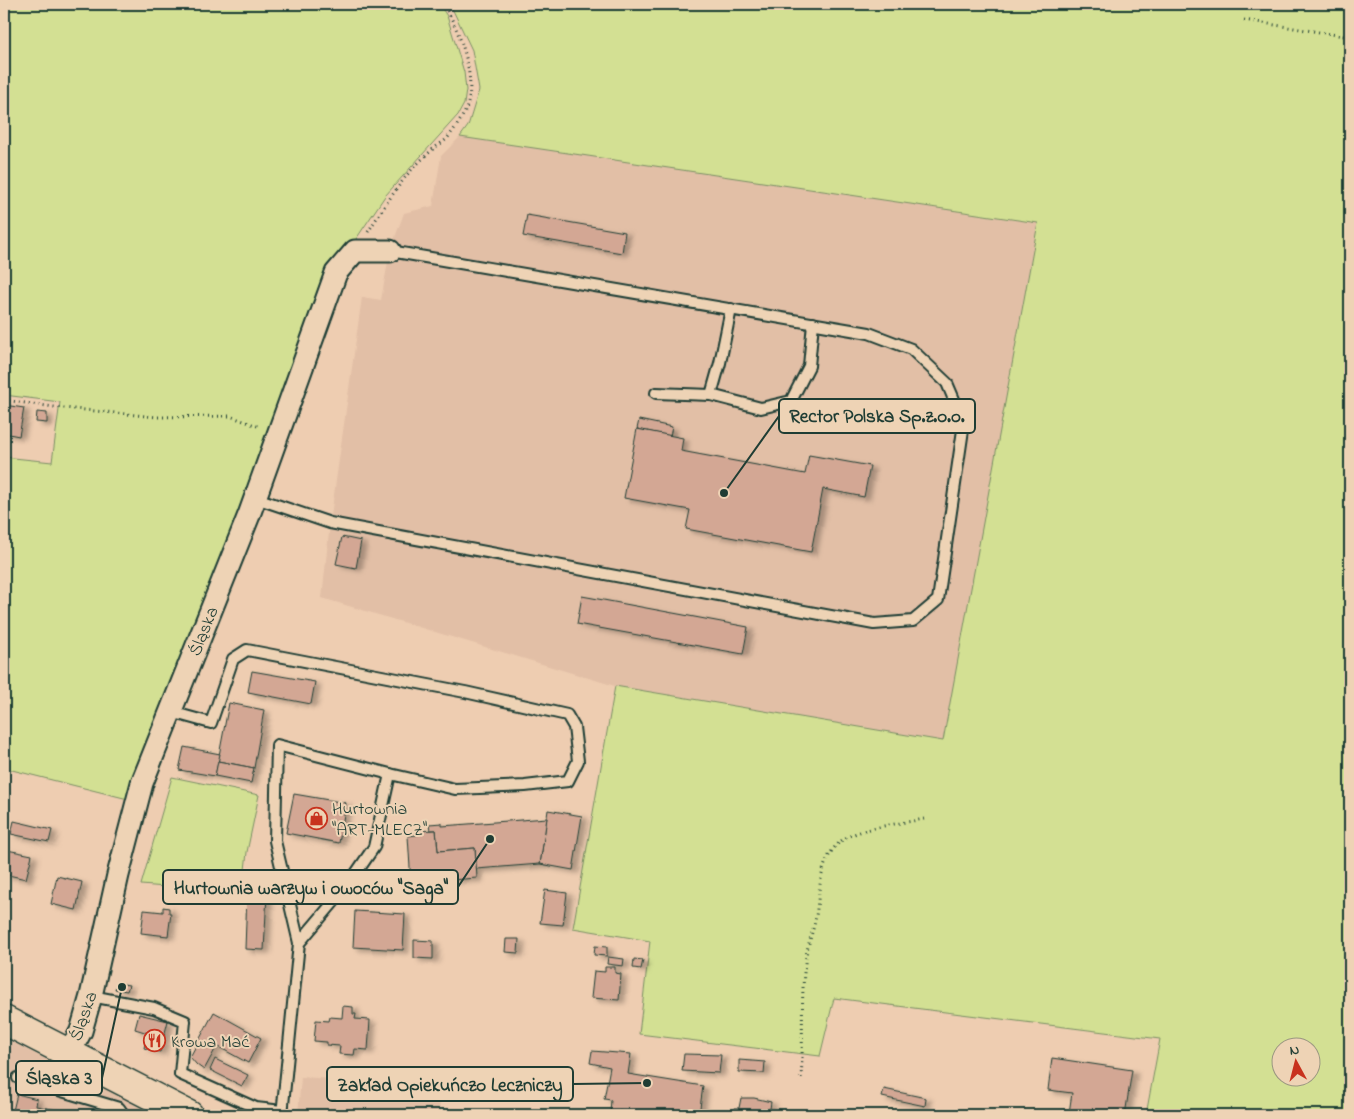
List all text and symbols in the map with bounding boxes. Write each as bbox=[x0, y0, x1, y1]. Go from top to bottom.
callout: Rector Polska Sp.z.o.o. bbox=[779, 399, 975, 433]
text: Rector Polska Sp.z.o.o. bbox=[789, 404, 965, 431]
street label: Śląska bbox=[183, 603, 226, 660]
place label: Hurtownia "ART-MLECZ" bbox=[332, 797, 427, 844]
shop icon: Hurtownia "ART-MLECZ" bbox=[304, 806, 328, 830]
callout: Hurtownia warzyw i owoców "Saga" bbox=[163, 870, 458, 904]
text: Hurtownia warzyw i owoców "Saga" bbox=[174, 876, 449, 905]
street label: Śląska bbox=[64, 988, 105, 1045]
restaurant icon: Krowa Mać bbox=[143, 1029, 167, 1053]
place label: Krowa Mać bbox=[171, 1030, 249, 1056]
north arrow bbox=[1272, 1036, 1322, 1086]
text: N bbox=[1289, 1040, 1301, 1062]
callout: Śląska 3 bbox=[16, 1061, 102, 1095]
text: Śląska 3 bbox=[26, 1066, 92, 1093]
callout: Zakład Opiekuńczo Leczniczy bbox=[327, 1067, 573, 1101]
text: Zakład Opiekuńczo Leczniczy bbox=[337, 1073, 563, 1102]

